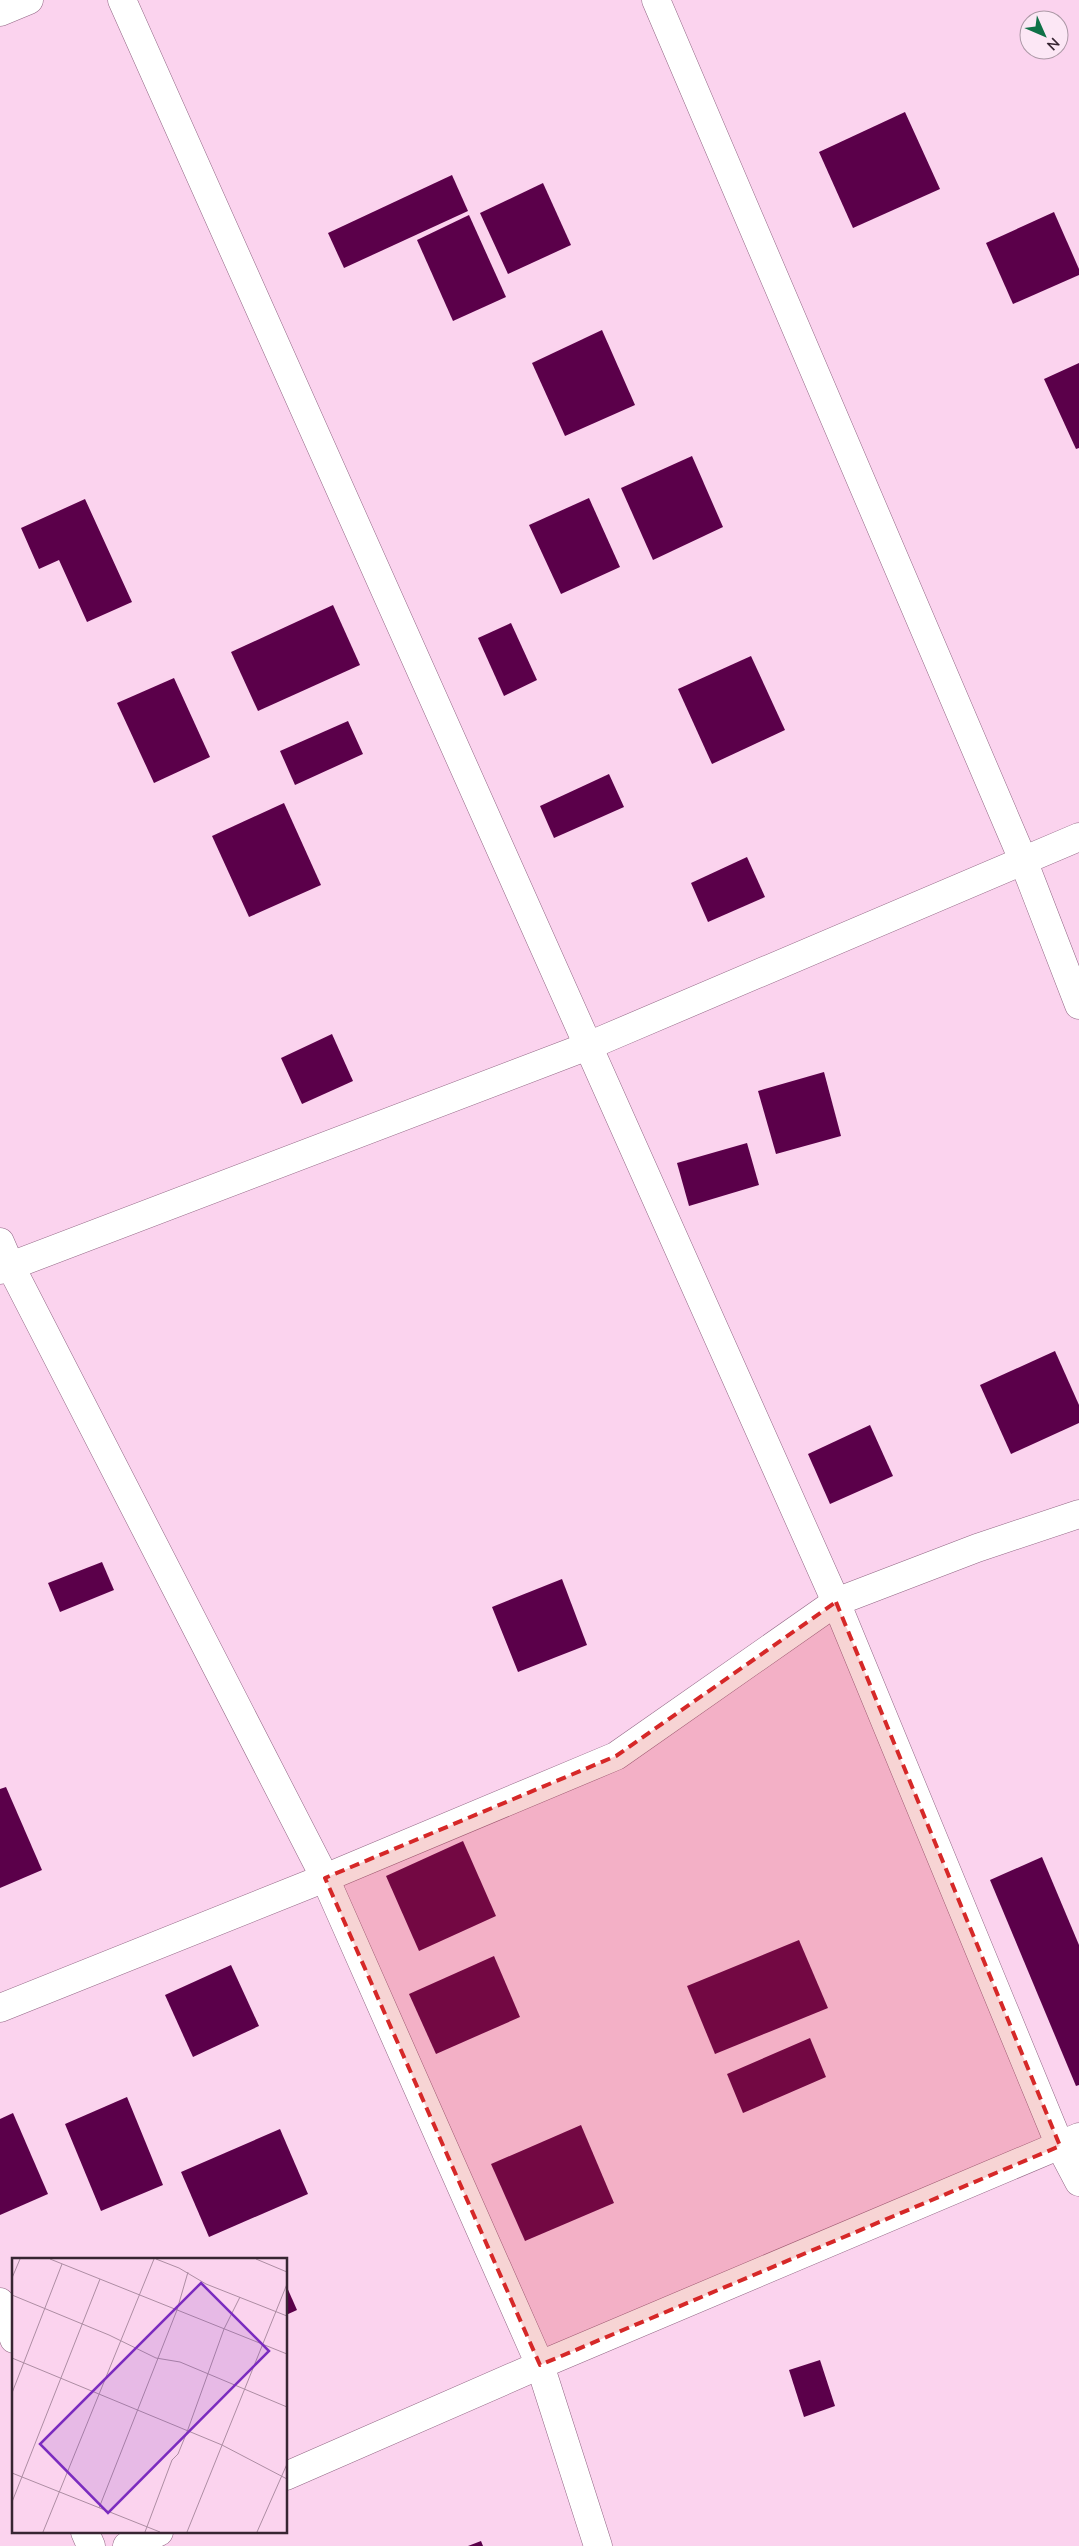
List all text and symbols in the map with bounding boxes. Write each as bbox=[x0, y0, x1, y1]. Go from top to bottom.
north arrow bbox=[1019, 10, 1069, 60]
text: N bbox=[1044, 35, 1063, 54]
inset map bbox=[12, 2258, 288, 2534]

